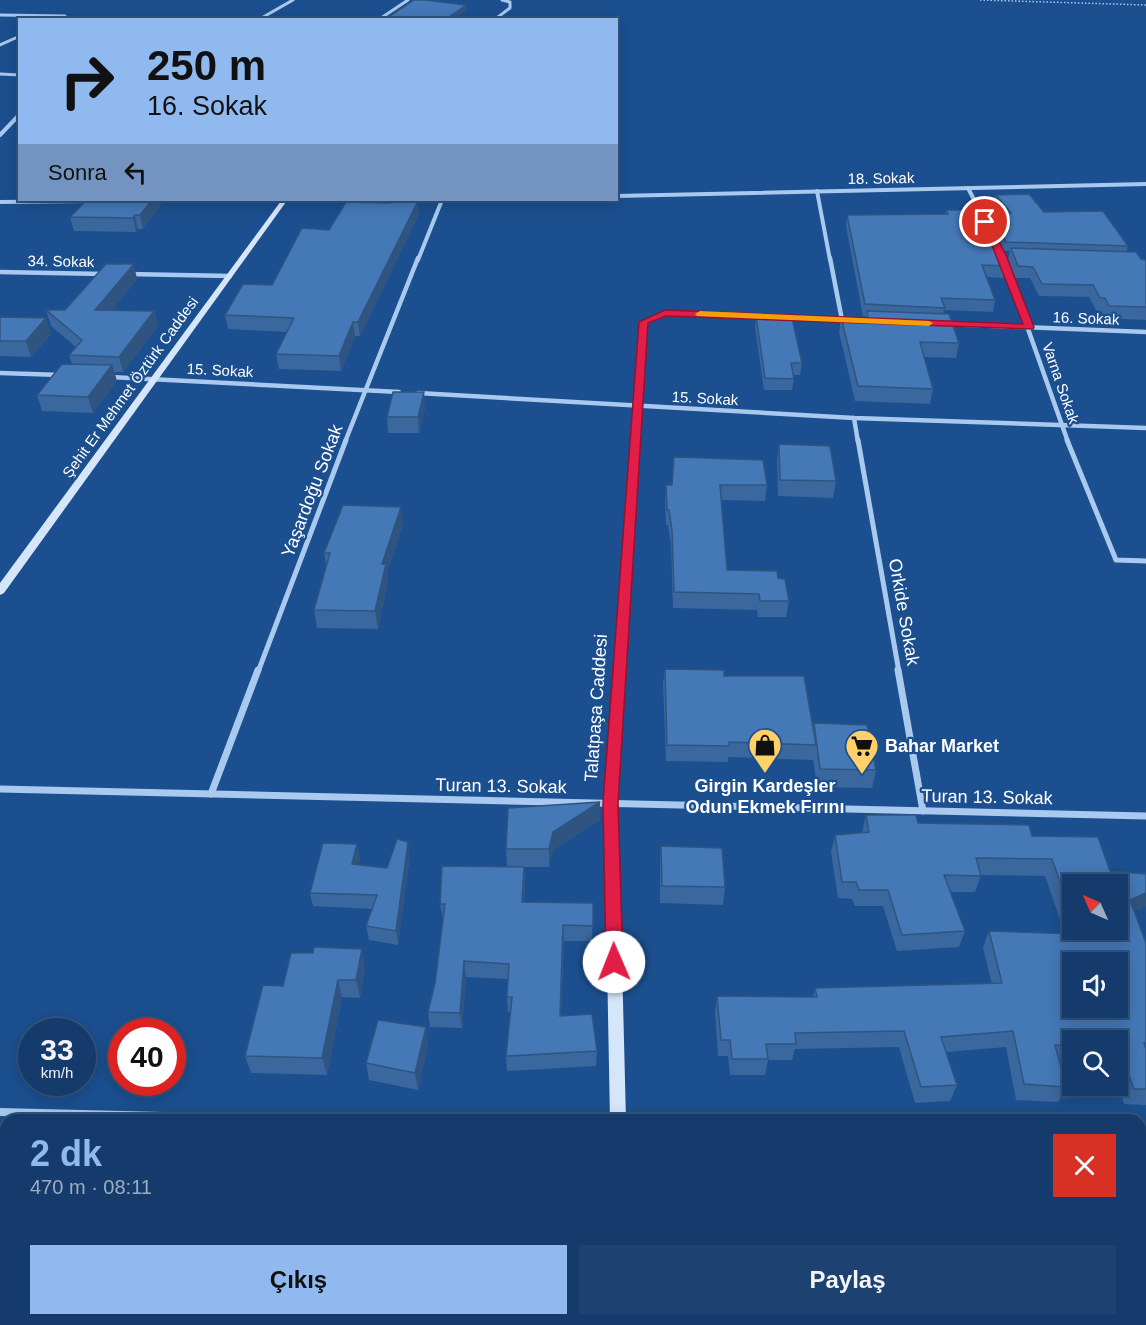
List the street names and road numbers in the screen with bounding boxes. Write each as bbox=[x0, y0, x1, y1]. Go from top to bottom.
street label: 18. Sokak bbox=[847, 169, 915, 187]
street label: 34. Sokak bbox=[27, 252, 95, 270]
street label: Şehit Er Mehmet Öztürk Caddesi bbox=[59, 293, 201, 481]
street label: 16. Sokak bbox=[1052, 308, 1120, 328]
street label: Varna Sokak bbox=[1039, 340, 1083, 426]
street label: 15. Sokak bbox=[186, 360, 254, 380]
street label: 15. Sokak bbox=[671, 388, 739, 408]
street label: Yaşardoğu Sokak bbox=[277, 421, 347, 560]
street label: Orkide Sokak bbox=[885, 557, 923, 668]
street label: Talatpaşa Caddesi bbox=[581, 633, 611, 783]
street label: Turan 13. Sokak bbox=[435, 775, 568, 797]
street label: Turan 13. Sokak bbox=[921, 786, 1054, 808]

